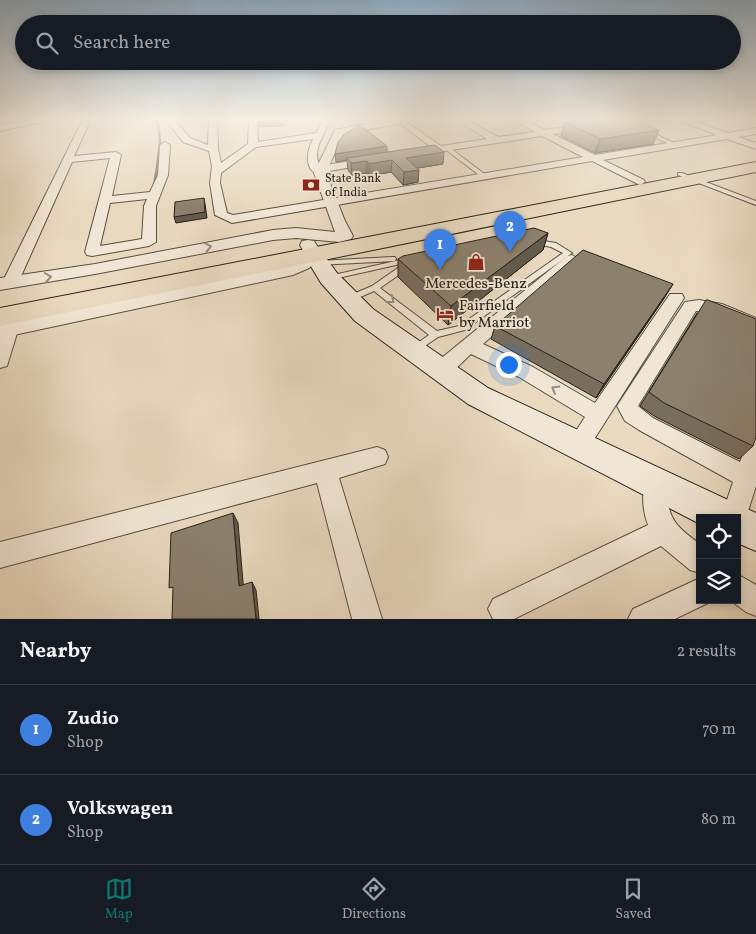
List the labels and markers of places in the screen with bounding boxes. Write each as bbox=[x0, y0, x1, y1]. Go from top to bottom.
place label: State Bank of India bbox=[325, 171, 381, 201]
bank icon: State Bank of India bbox=[301, 175, 321, 195]
pin: 2 bbox=[494, 211, 526, 252]
pin: 1 bbox=[424, 229, 456, 270]
shop icon: Mercedes-Benz bbox=[466, 252, 486, 272]
place label: Mercedes-Benz bbox=[425, 274, 527, 295]
place label: Fairfield by Marriot bbox=[459, 296, 530, 334]
hotel icon: Fairfield by Marriot bbox=[435, 304, 455, 324]

